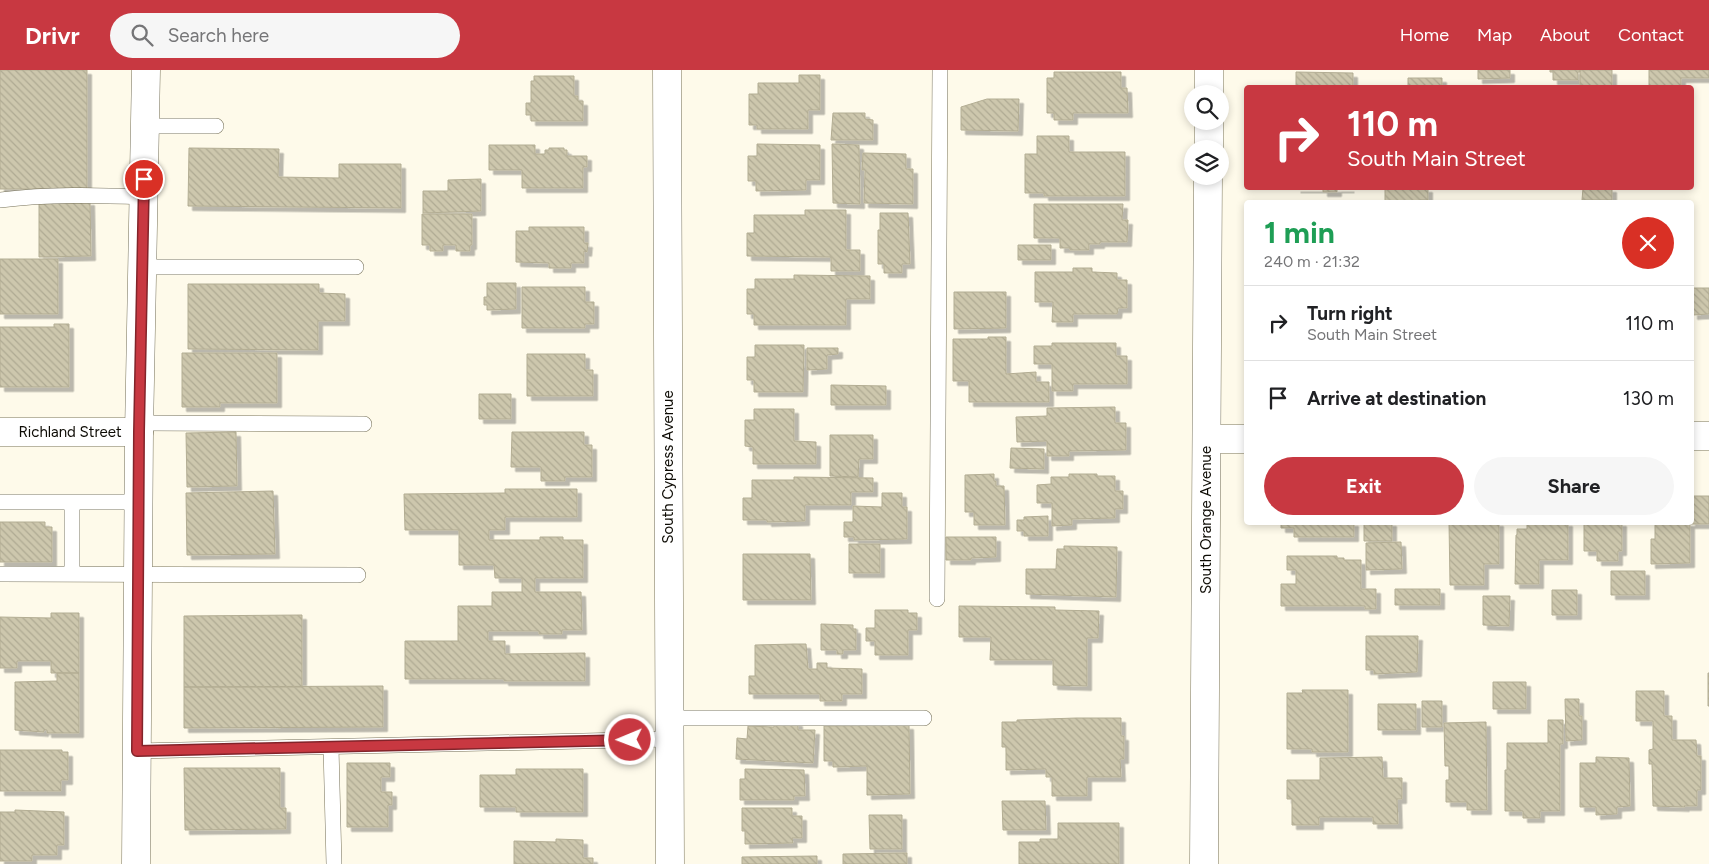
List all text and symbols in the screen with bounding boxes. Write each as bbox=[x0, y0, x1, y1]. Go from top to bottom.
search box bbox=[110, 13, 460, 58]
text: Drivr bbox=[25, 21, 80, 50]
icon: search bbox=[128, 21, 156, 49]
text: Search here bbox=[168, 24, 269, 47]
text: Home bbox=[1400, 24, 1449, 46]
text: Map bbox=[1477, 24, 1512, 46]
text: About bbox=[1540, 24, 1590, 46]
text: Contact bbox=[1618, 24, 1684, 46]
map controls bbox=[1184, 85, 1229, 185]
button: search bbox=[1184, 85, 1229, 130]
text: 110 m bbox=[1347, 103, 1438, 145]
icon: right bbox=[1264, 105, 1329, 170]
button: layers bbox=[1184, 140, 1229, 185]
text: South Main Street bbox=[1347, 145, 1526, 172]
pin bbox=[123, 158, 165, 200]
icon: arrive bbox=[130, 165, 158, 193]
text: 1 min bbox=[1264, 214, 1335, 251]
button: close bbox=[1622, 217, 1674, 269]
text: 240 m · 21:32 bbox=[1264, 252, 1360, 271]
text: Turn right bbox=[1307, 302, 1393, 325]
icon: right bbox=[1264, 309, 1292, 337]
text: 110 m bbox=[1625, 312, 1674, 335]
text: South Main Street bbox=[1307, 325, 1437, 344]
icon: arrive bbox=[1264, 384, 1292, 412]
text: Arrive at destination bbox=[1307, 387, 1486, 410]
text: 130 m bbox=[1623, 387, 1674, 410]
street label: South Cypress Avenue bbox=[659, 390, 677, 544]
street label: Richland Street bbox=[18, 423, 122, 441]
street label: South Orange Avenue bbox=[1197, 446, 1215, 594]
button: Exit bbox=[1264, 457, 1464, 515]
button: Share bbox=[1474, 457, 1674, 515]
position arrow bbox=[603, 713, 655, 765]

